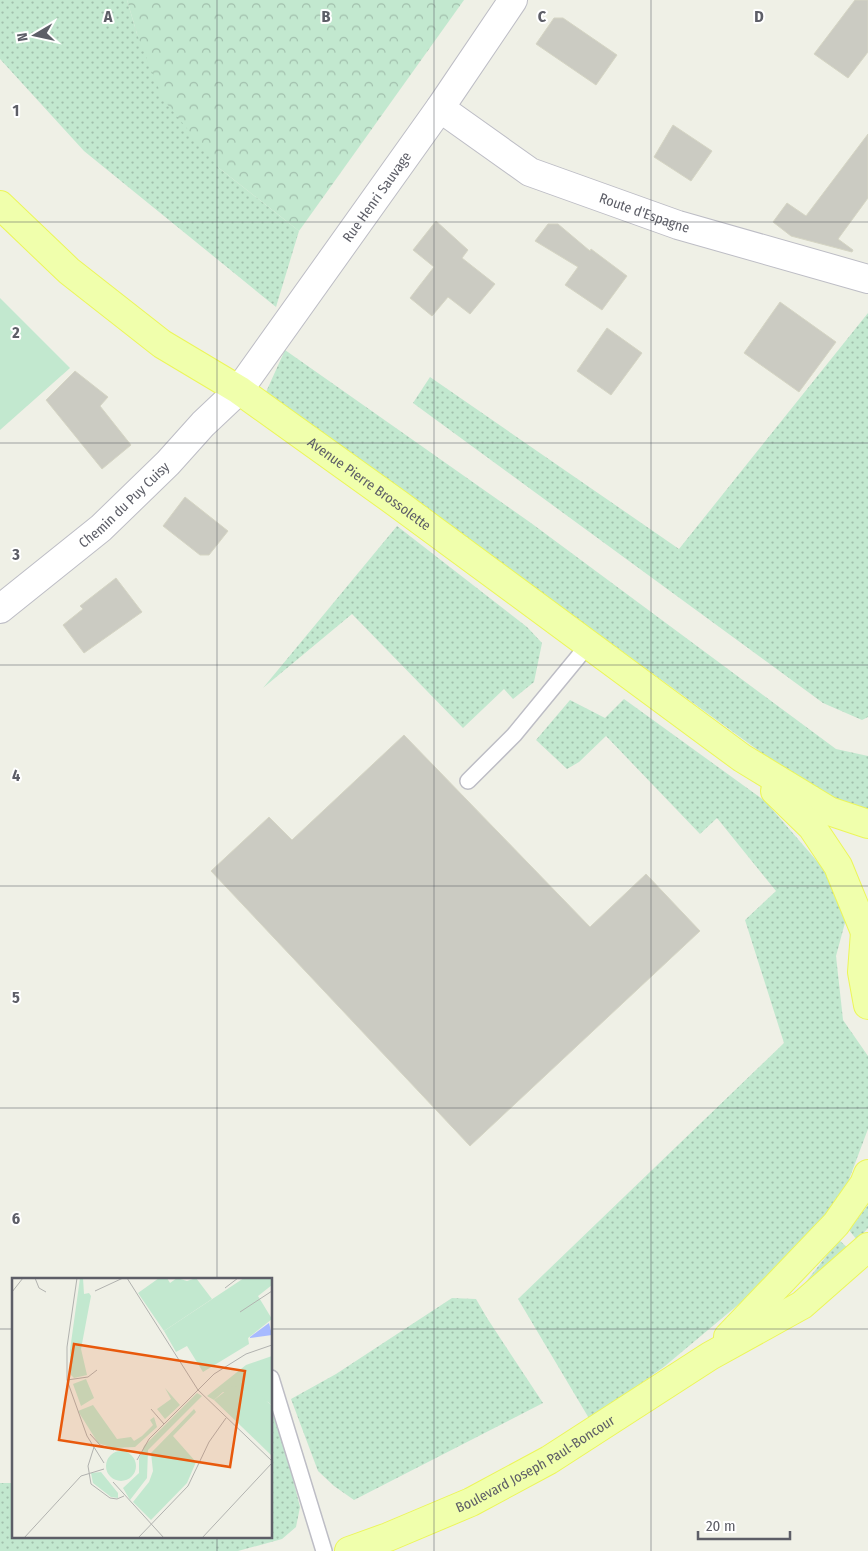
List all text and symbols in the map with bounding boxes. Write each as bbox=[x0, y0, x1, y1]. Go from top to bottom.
text: A bbox=[103, 7, 113, 26]
text: B bbox=[322, 7, 331, 26]
text: C bbox=[538, 7, 547, 26]
text: D bbox=[754, 7, 764, 26]
north arrow bbox=[10, 10, 60, 60]
text: N bbox=[14, 31, 32, 42]
text: 1 bbox=[13, 101, 19, 120]
street label: Rue Henri Sauvage bbox=[339, 149, 415, 246]
street label: Route d'Espagne bbox=[597, 190, 691, 237]
text: 2 bbox=[11, 323, 20, 342]
street label: Avenue Pierre Brossolette bbox=[304, 434, 434, 534]
street label: Chemin du Puy Cuisy bbox=[75, 458, 174, 552]
text: 3 bbox=[11, 545, 20, 564]
text: 4 bbox=[12, 766, 20, 785]
text: 5 bbox=[12, 988, 20, 1007]
text: 6 bbox=[12, 1209, 20, 1228]
inset map bbox=[12, 1278, 272, 1538]
street label: Boulevard Joseph Paul-Boncour bbox=[453, 1412, 618, 1516]
scale bar bbox=[698, 1508, 790, 1540]
text: 20 m bbox=[706, 1517, 736, 1535]

